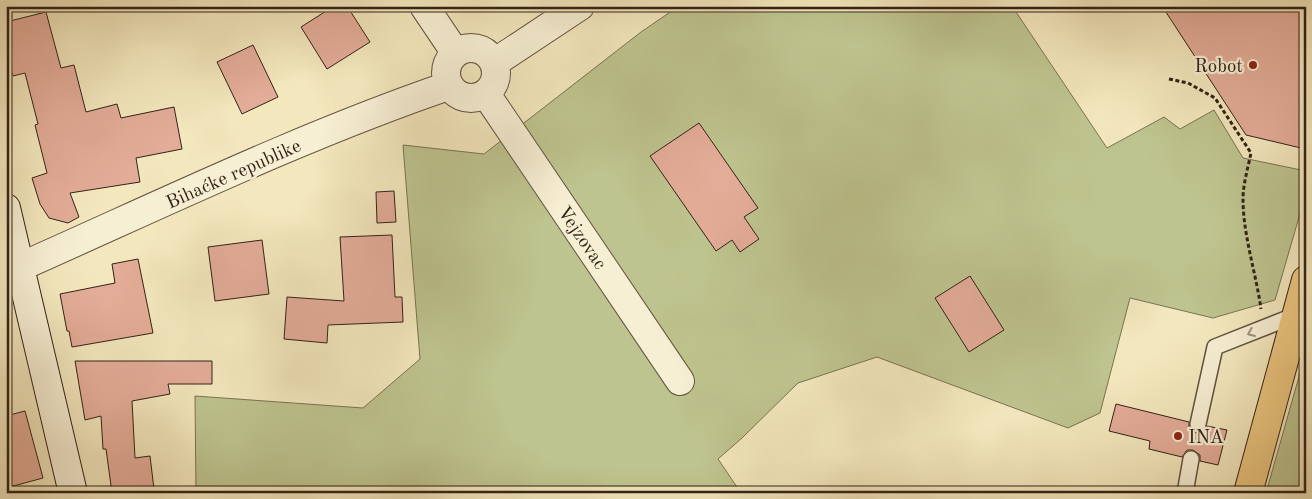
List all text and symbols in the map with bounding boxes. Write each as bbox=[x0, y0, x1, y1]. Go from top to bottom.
place label: Robot bbox=[1194, 58, 1243, 77]
marker: Robot bbox=[1247, 59, 1259, 71]
street label: Bihaćke republike bbox=[164, 137, 304, 214]
street label: Vejzovac bbox=[553, 203, 609, 273]
one-way arrow bbox=[1247, 326, 1256, 337]
place label: INA bbox=[1188, 429, 1225, 448]
marker: INA bbox=[1172, 430, 1184, 442]

